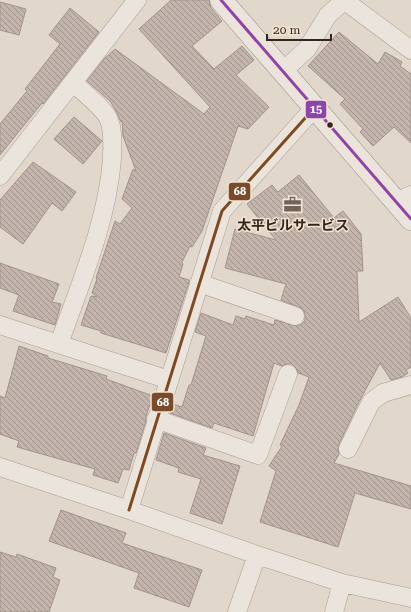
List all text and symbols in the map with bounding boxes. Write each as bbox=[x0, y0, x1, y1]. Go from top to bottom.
scale bar bbox=[267, 16, 331, 42]
text: 20 m bbox=[273, 23, 300, 37]
line badge: 15 bbox=[305, 100, 327, 119]
text: 15 bbox=[310, 103, 322, 116]
unlabelled marker bbox=[325, 120, 335, 130]
line badge: 68 bbox=[228, 182, 251, 201]
text: 68 bbox=[234, 185, 246, 198]
office icon: 太平ビルサービス bbox=[283, 195, 303, 215]
place label: 太平ビルサービス bbox=[237, 217, 349, 233]
line badge: 68 bbox=[151, 392, 174, 412]
text: 68 bbox=[157, 396, 169, 409]

